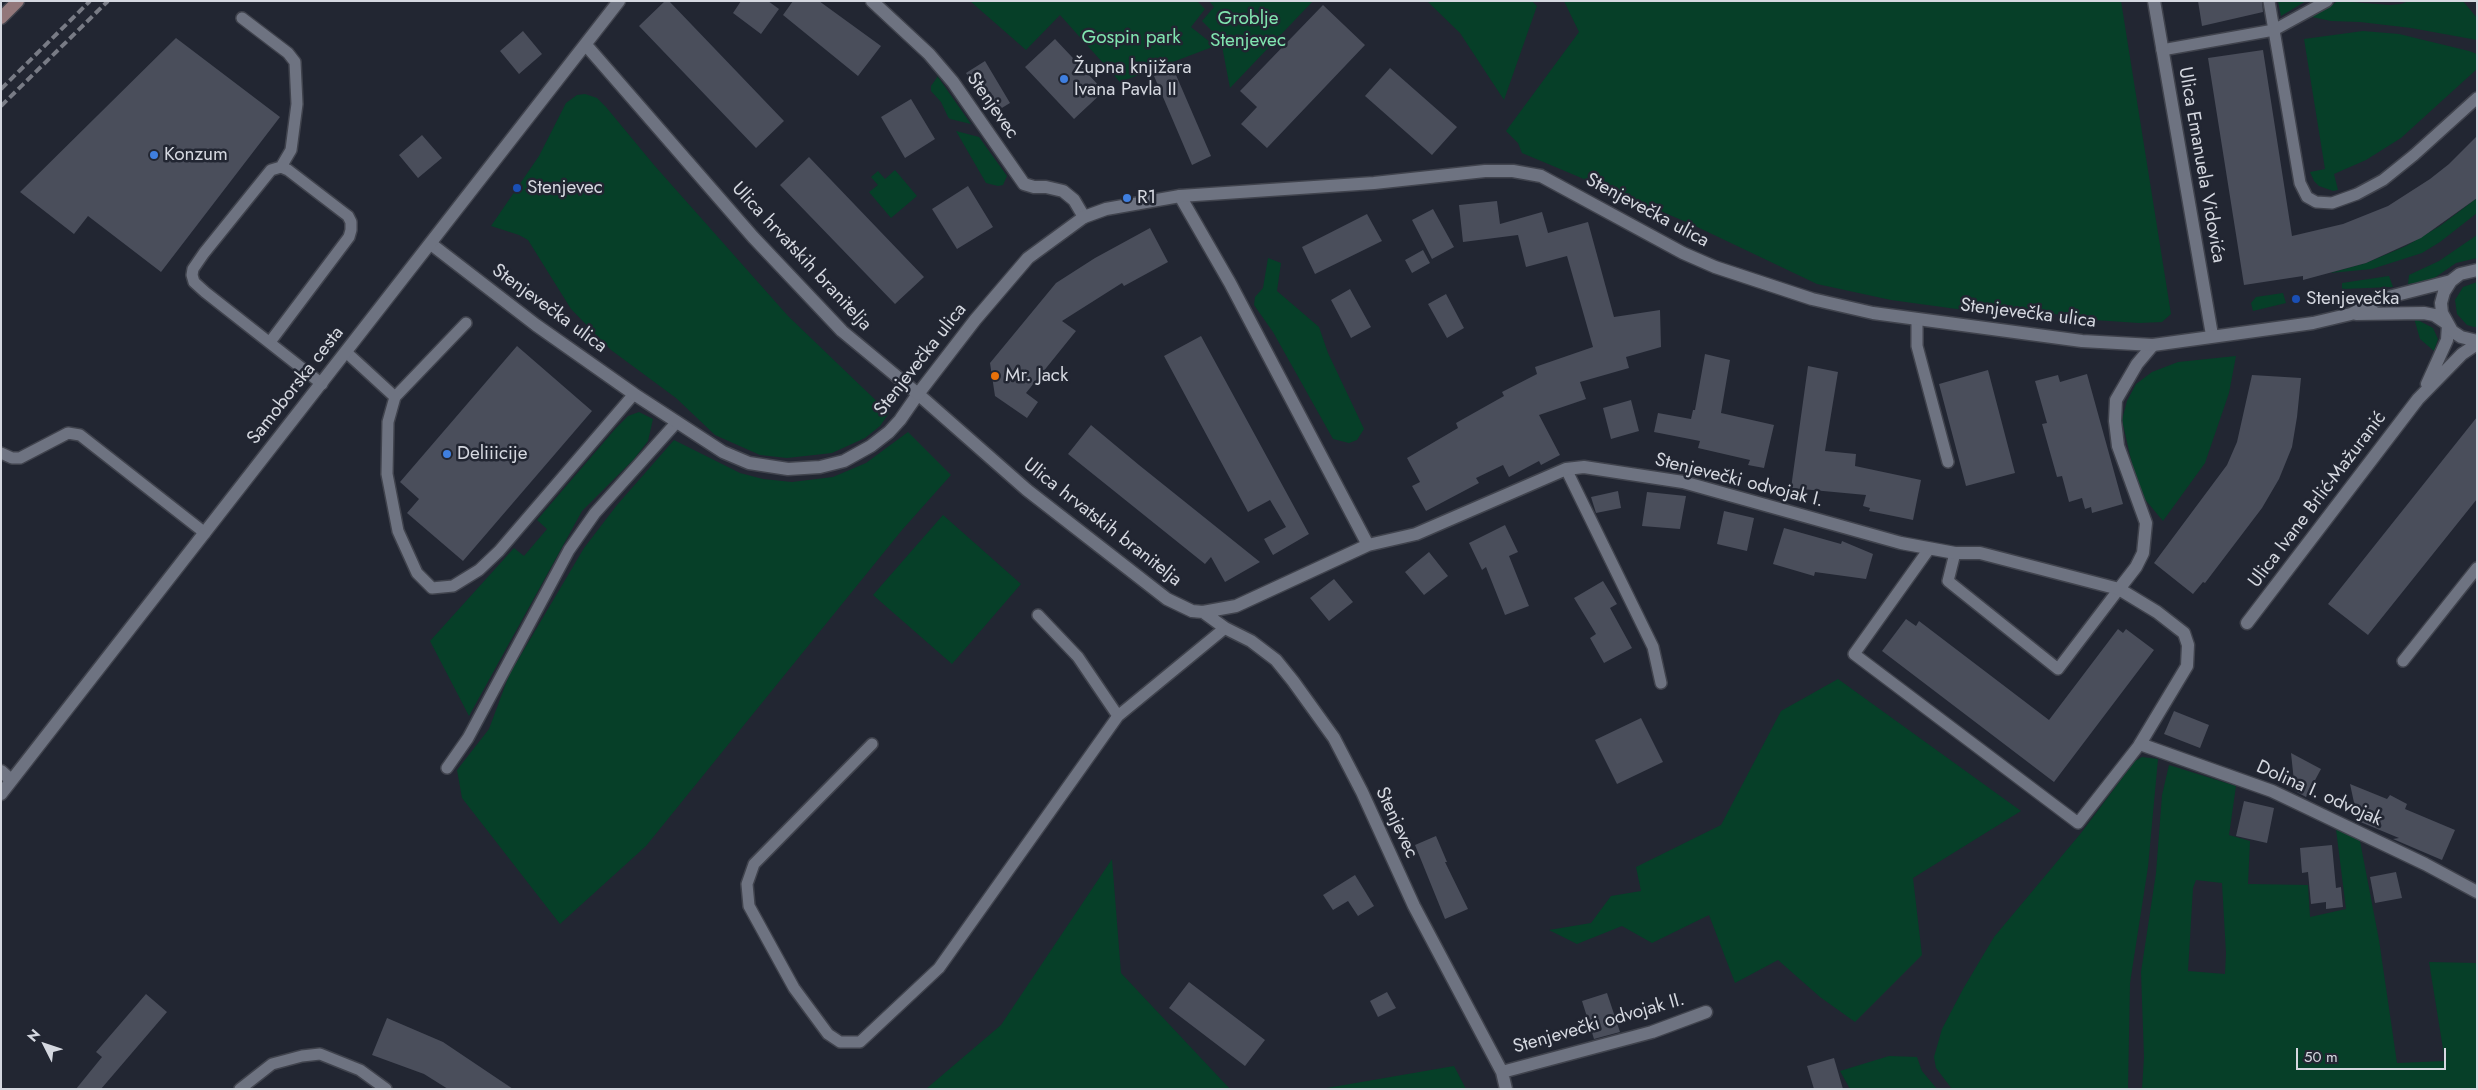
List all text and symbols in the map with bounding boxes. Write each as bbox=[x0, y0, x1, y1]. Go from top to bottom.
park label: Groblje Stenjevec bbox=[1210, 8, 1286, 52]
park label: Gospin park bbox=[1081, 27, 1181, 49]
place label: Župna knjižara Ivana Pavla II bbox=[1074, 57, 1192, 101]
street label: Ulica Emanuela Vidovića bbox=[2173, 65, 2229, 265]
street label: Stenjevec bbox=[961, 68, 1023, 144]
marker: Župna knjižara Ivana Pavla II bbox=[1058, 73, 1070, 85]
place label: Konzum bbox=[164, 144, 228, 166]
marker: Konzum bbox=[148, 149, 160, 161]
street label: Stenjevečka ulica bbox=[1581, 169, 1713, 253]
place label: Stenjevec bbox=[527, 177, 603, 199]
street label: Ulica hrvatskih branitelja bbox=[726, 178, 876, 336]
marker: Stenjevec bbox=[511, 182, 523, 194]
place label: R1 bbox=[1137, 187, 1156, 209]
marker: R1 bbox=[1121, 192, 1133, 204]
street label: Stenjevečka ulica bbox=[487, 260, 611, 358]
place label: Stenjevečka bbox=[2306, 288, 2399, 310]
marker: Stenjevečka bbox=[2290, 293, 2302, 305]
street label: Stenjevečka ulica bbox=[1959, 294, 2097, 334]
street label: Stenjevečka ulica bbox=[870, 299, 972, 421]
street label: Samoborska cesta bbox=[243, 322, 349, 450]
place label: Mr. Jack bbox=[1005, 365, 1068, 387]
marker: Mr. Jack bbox=[989, 370, 1001, 382]
street label: Ulica Ivane Brlić-Mažuranić bbox=[2244, 407, 2392, 593]
place label: Deliiicije bbox=[457, 443, 527, 465]
marker: Deliiicije bbox=[441, 448, 453, 460]
street label: Stenjevečki odvojak I. bbox=[1652, 449, 1826, 513]
street label: Ulica hrvatskih branitelja bbox=[1018, 454, 1186, 592]
street label: Dolina I. odvojak bbox=[2253, 756, 2385, 832]
street label: Stenjevec bbox=[1370, 784, 1422, 862]
street label: Stenjevečki odvojak II. bbox=[1511, 989, 1687, 1059]
north arrow bbox=[20, 1020, 70, 1070]
text: N bbox=[22, 1024, 45, 1046]
scale bar bbox=[2298, 1038, 2448, 1070]
text: 50 m bbox=[2304, 1046, 2338, 1068]

